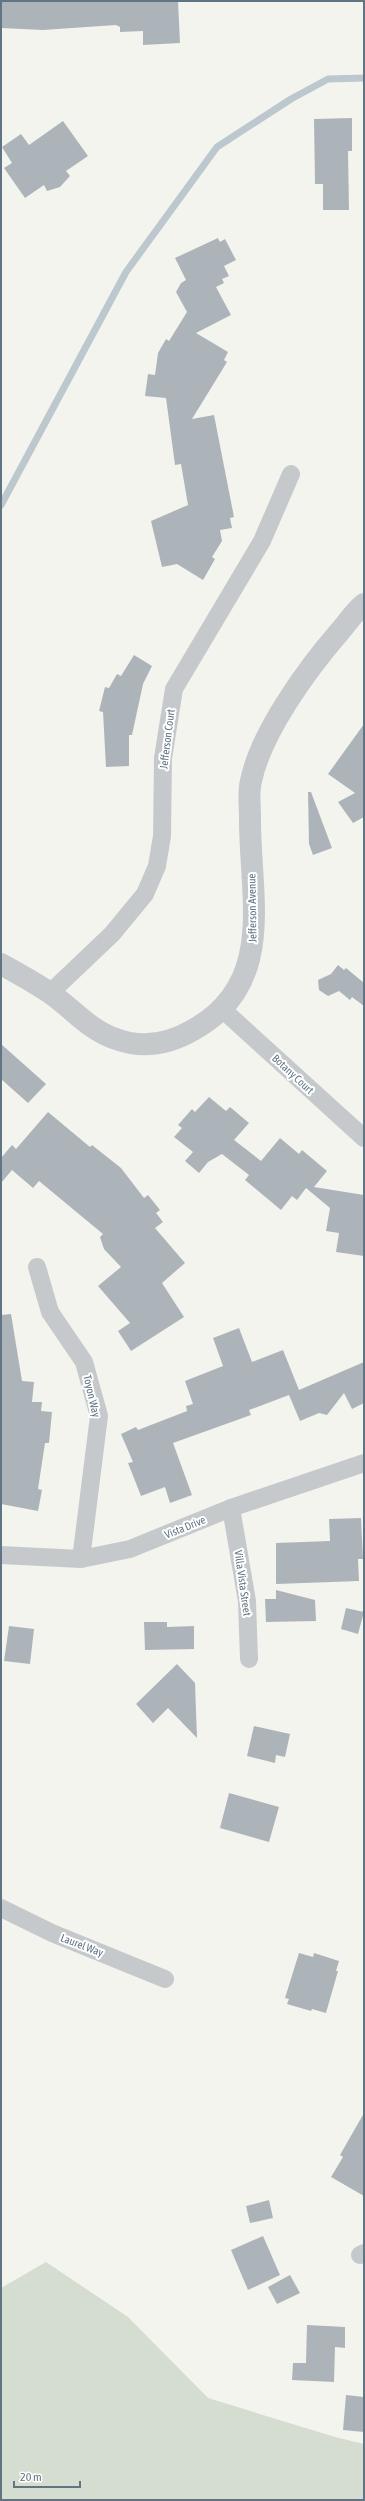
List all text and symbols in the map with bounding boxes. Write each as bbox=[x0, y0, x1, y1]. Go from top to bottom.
street label: Jefferson Court bbox=[157, 708, 177, 770]
street label: Jefferson Avenue bbox=[245, 873, 259, 943]
street label: Botany Court bbox=[270, 1052, 316, 1096]
street label: Toyon Way bbox=[81, 1374, 103, 1419]
street label: Vista Drive bbox=[163, 1513, 207, 1541]
street label: Villa Vista Street bbox=[232, 1549, 254, 1617]
street label: Laurel Way bbox=[59, 1931, 105, 1959]
scale bar bbox=[14, 2463, 80, 2489]
text: 20 m bbox=[20, 2470, 42, 2484]

